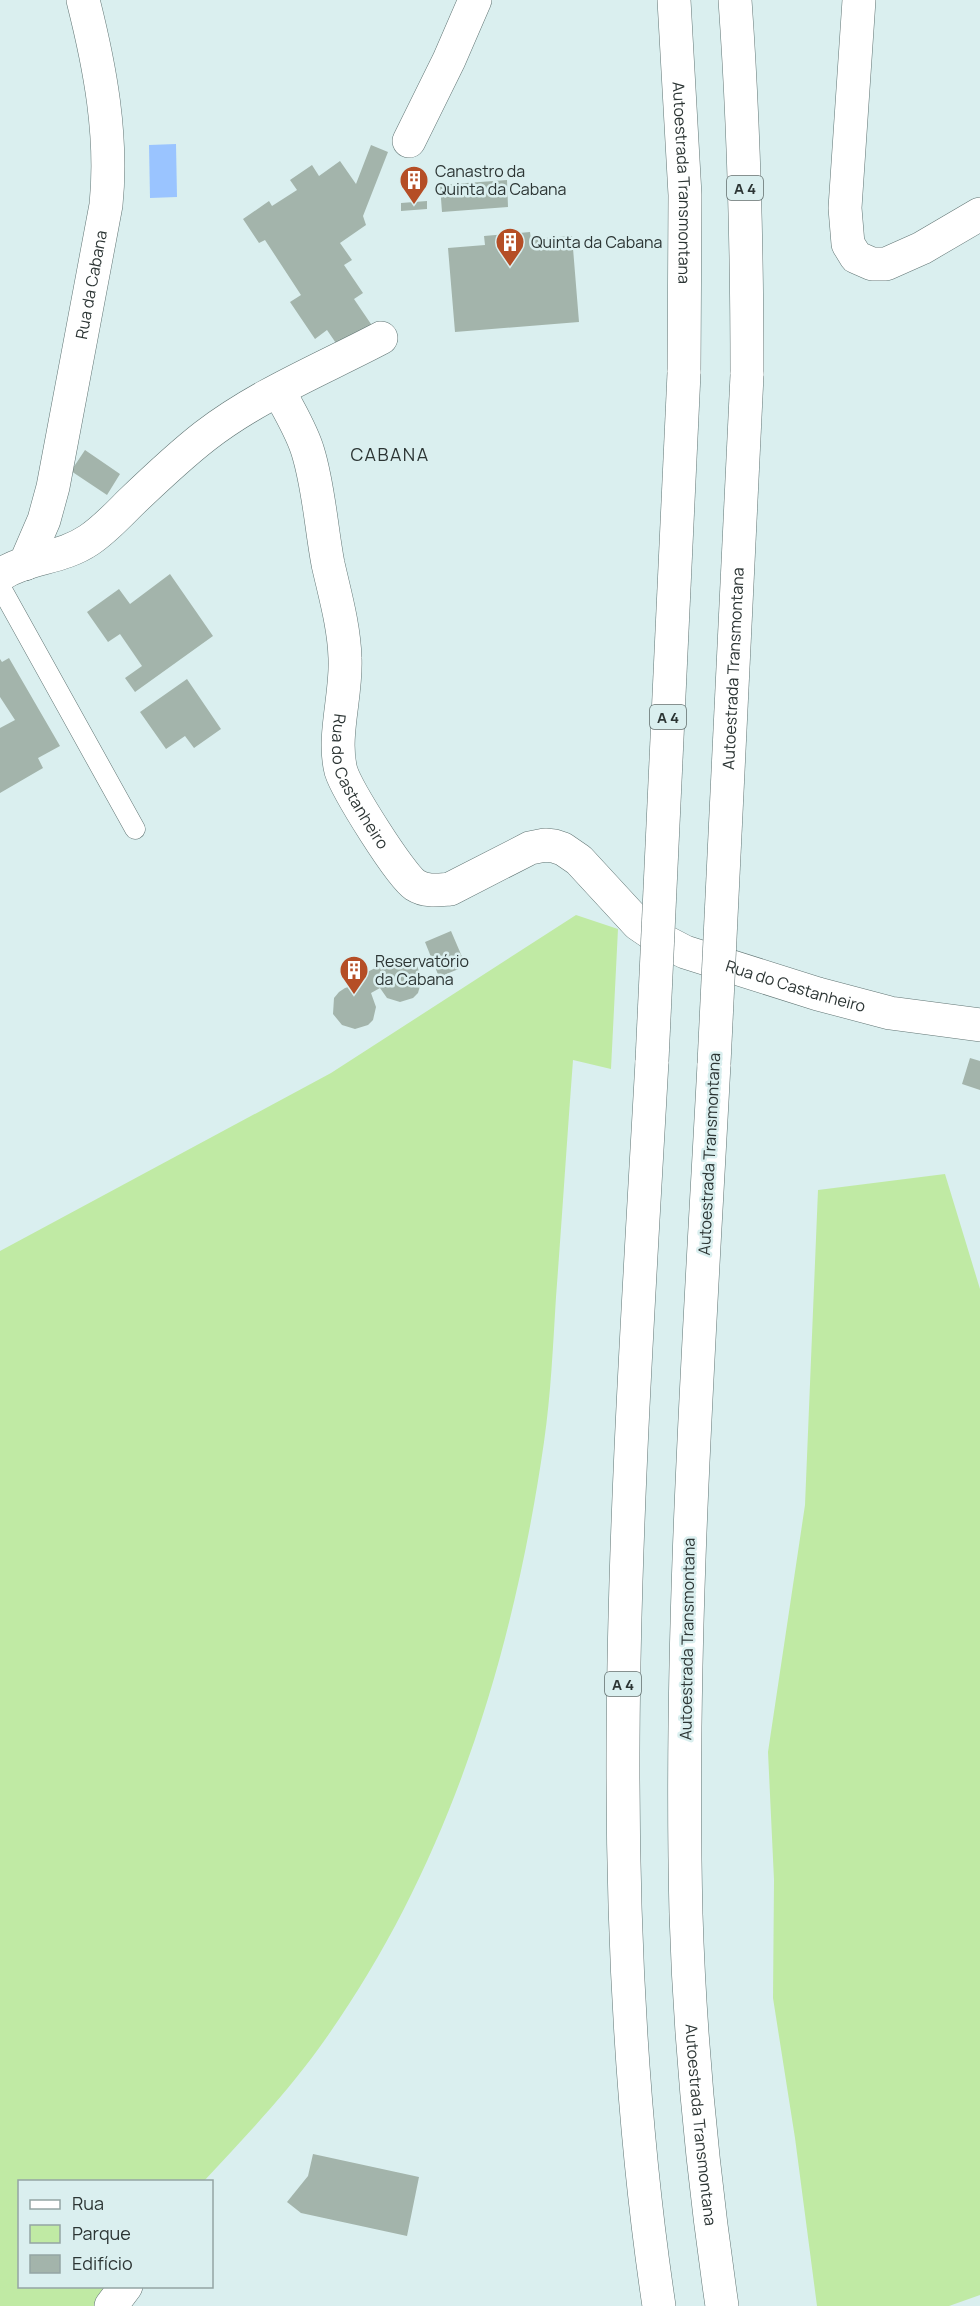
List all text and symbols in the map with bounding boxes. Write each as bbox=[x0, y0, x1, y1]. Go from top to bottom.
street label: Autoestrada Transmontana bbox=[668, 81, 696, 284]
place label: Canastro da Quinta da Cabana bbox=[435, 160, 566, 200]
building icon: Canastro da Quinta da Cabana bbox=[398, 164, 430, 206]
road number: A 4 bbox=[727, 176, 763, 200]
building icon: Quinta da Cabana bbox=[494, 226, 526, 268]
street label: Rua da Cabana bbox=[70, 228, 112, 341]
place label: Quinta da Cabana bbox=[531, 231, 662, 253]
district label: CABANA bbox=[350, 442, 430, 466]
street label: Autoestrada Transmontana bbox=[717, 567, 749, 770]
road number: A 4 bbox=[650, 705, 686, 729]
street label: Rua do Castanheiro bbox=[327, 713, 394, 853]
place label: Reservatório da Cabana bbox=[375, 950, 469, 990]
building icon: Reservatório da Cabana bbox=[338, 954, 370, 996]
street label: Rua do Castanheiro bbox=[723, 955, 868, 1017]
street label: Autoestrada Transmontana bbox=[693, 1052, 725, 1256]
street label: Autoestrada Transmontana bbox=[674, 1538, 700, 1740]
road number: A 4 bbox=[605, 1672, 641, 1696]
street label: Autoestrada Transmontana bbox=[680, 2023, 722, 2227]
legend bbox=[18, 2180, 213, 2288]
text: Rua bbox=[72, 2191, 104, 2215]
text: Parque bbox=[72, 2221, 131, 2245]
text: Edifício bbox=[72, 2251, 133, 2275]

